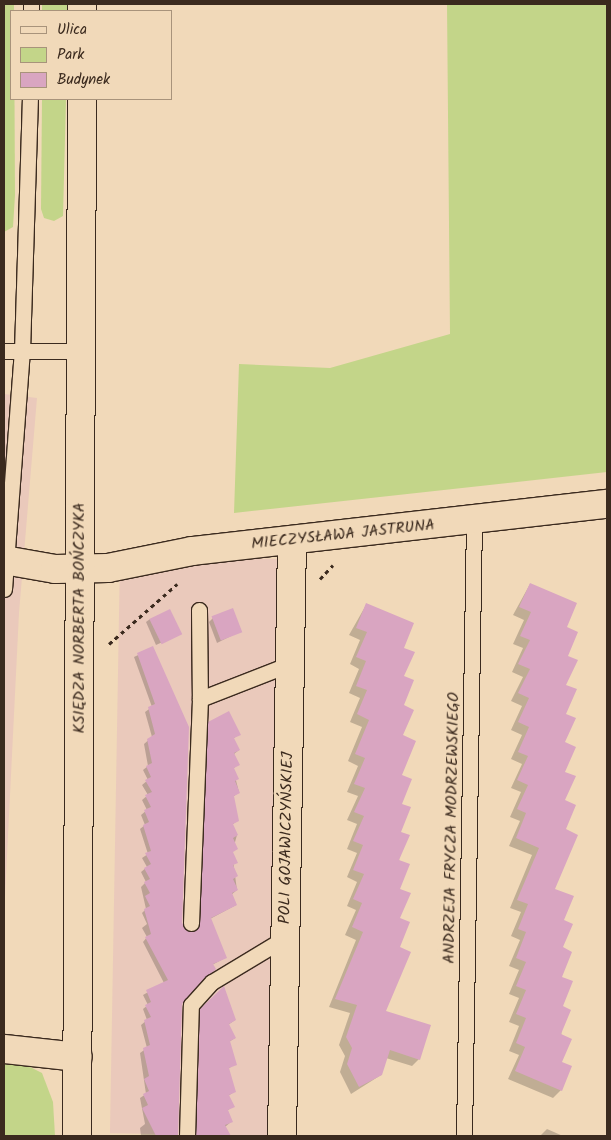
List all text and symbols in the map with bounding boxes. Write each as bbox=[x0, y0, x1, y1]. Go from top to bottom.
legend bbox=[10, 10, 172, 100]
text: Ulica bbox=[57, 18, 87, 42]
text: Park bbox=[57, 43, 84, 67]
text: Budynek bbox=[57, 68, 110, 92]
street label: KSIĘDZA NORBERTA BOŃCZYKA bbox=[70, 503, 90, 733]
street label: MIECZYSŁAWA JASTRUNA bbox=[250, 516, 436, 554]
street label: ANDRZEJA FRYCZA MODRZEWSKIEGO bbox=[440, 692, 464, 964]
street label: POLI GOJAWICZYŃSKIEJ bbox=[276, 752, 298, 924]

